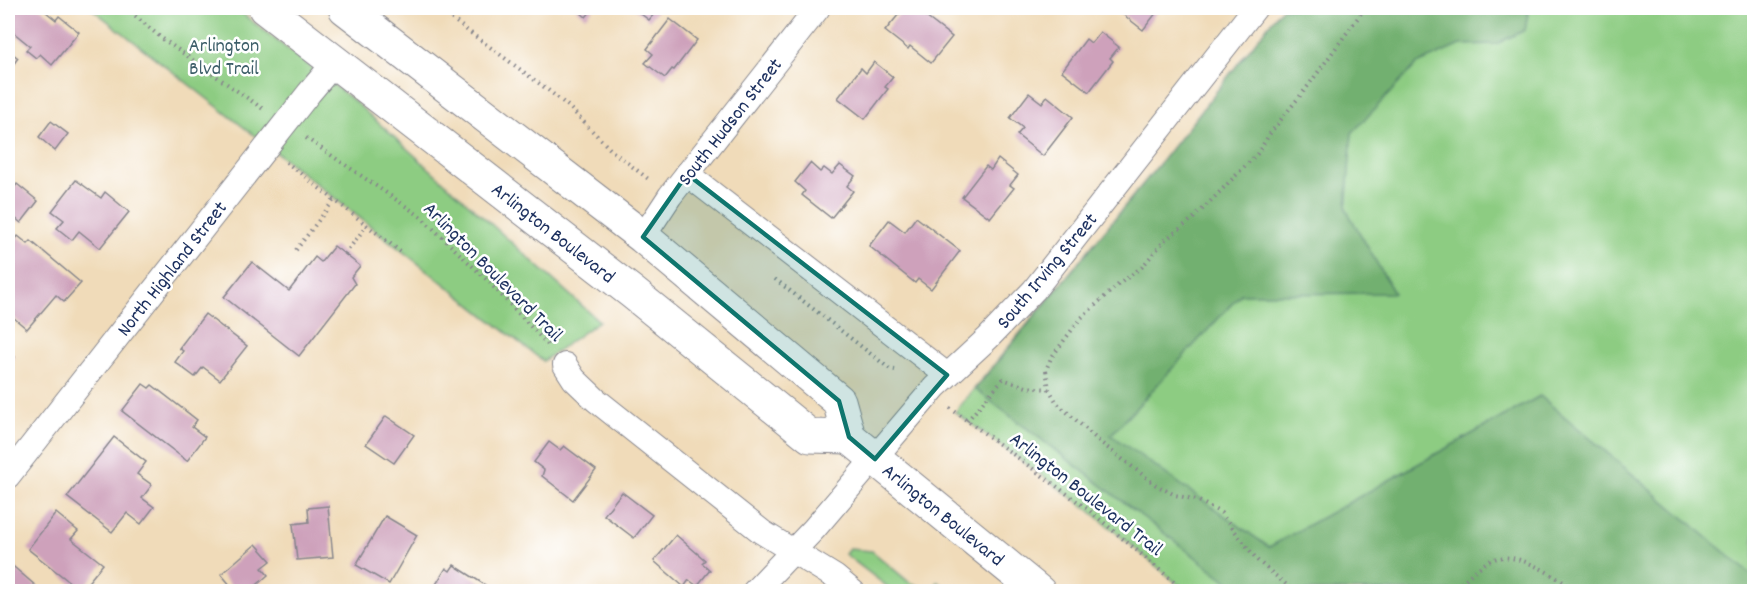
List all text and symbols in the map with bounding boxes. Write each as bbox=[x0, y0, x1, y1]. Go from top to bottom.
park label: Arlington Blvd Trail bbox=[189, 33, 259, 84]
street label: South Hudson Street bbox=[672, 53, 790, 193]
street label: Arlington Boulevard bbox=[484, 177, 620, 292]
street label: North Highland Street bbox=[112, 196, 235, 344]
street label: Arlington Boulevard Trail bbox=[416, 197, 568, 350]
street label: South Irving Street bbox=[991, 208, 1105, 336]
street label: Arlington Boulevard Trail bbox=[1003, 427, 1168, 564]
street label: Arlington Boulevard bbox=[875, 458, 1009, 574]

